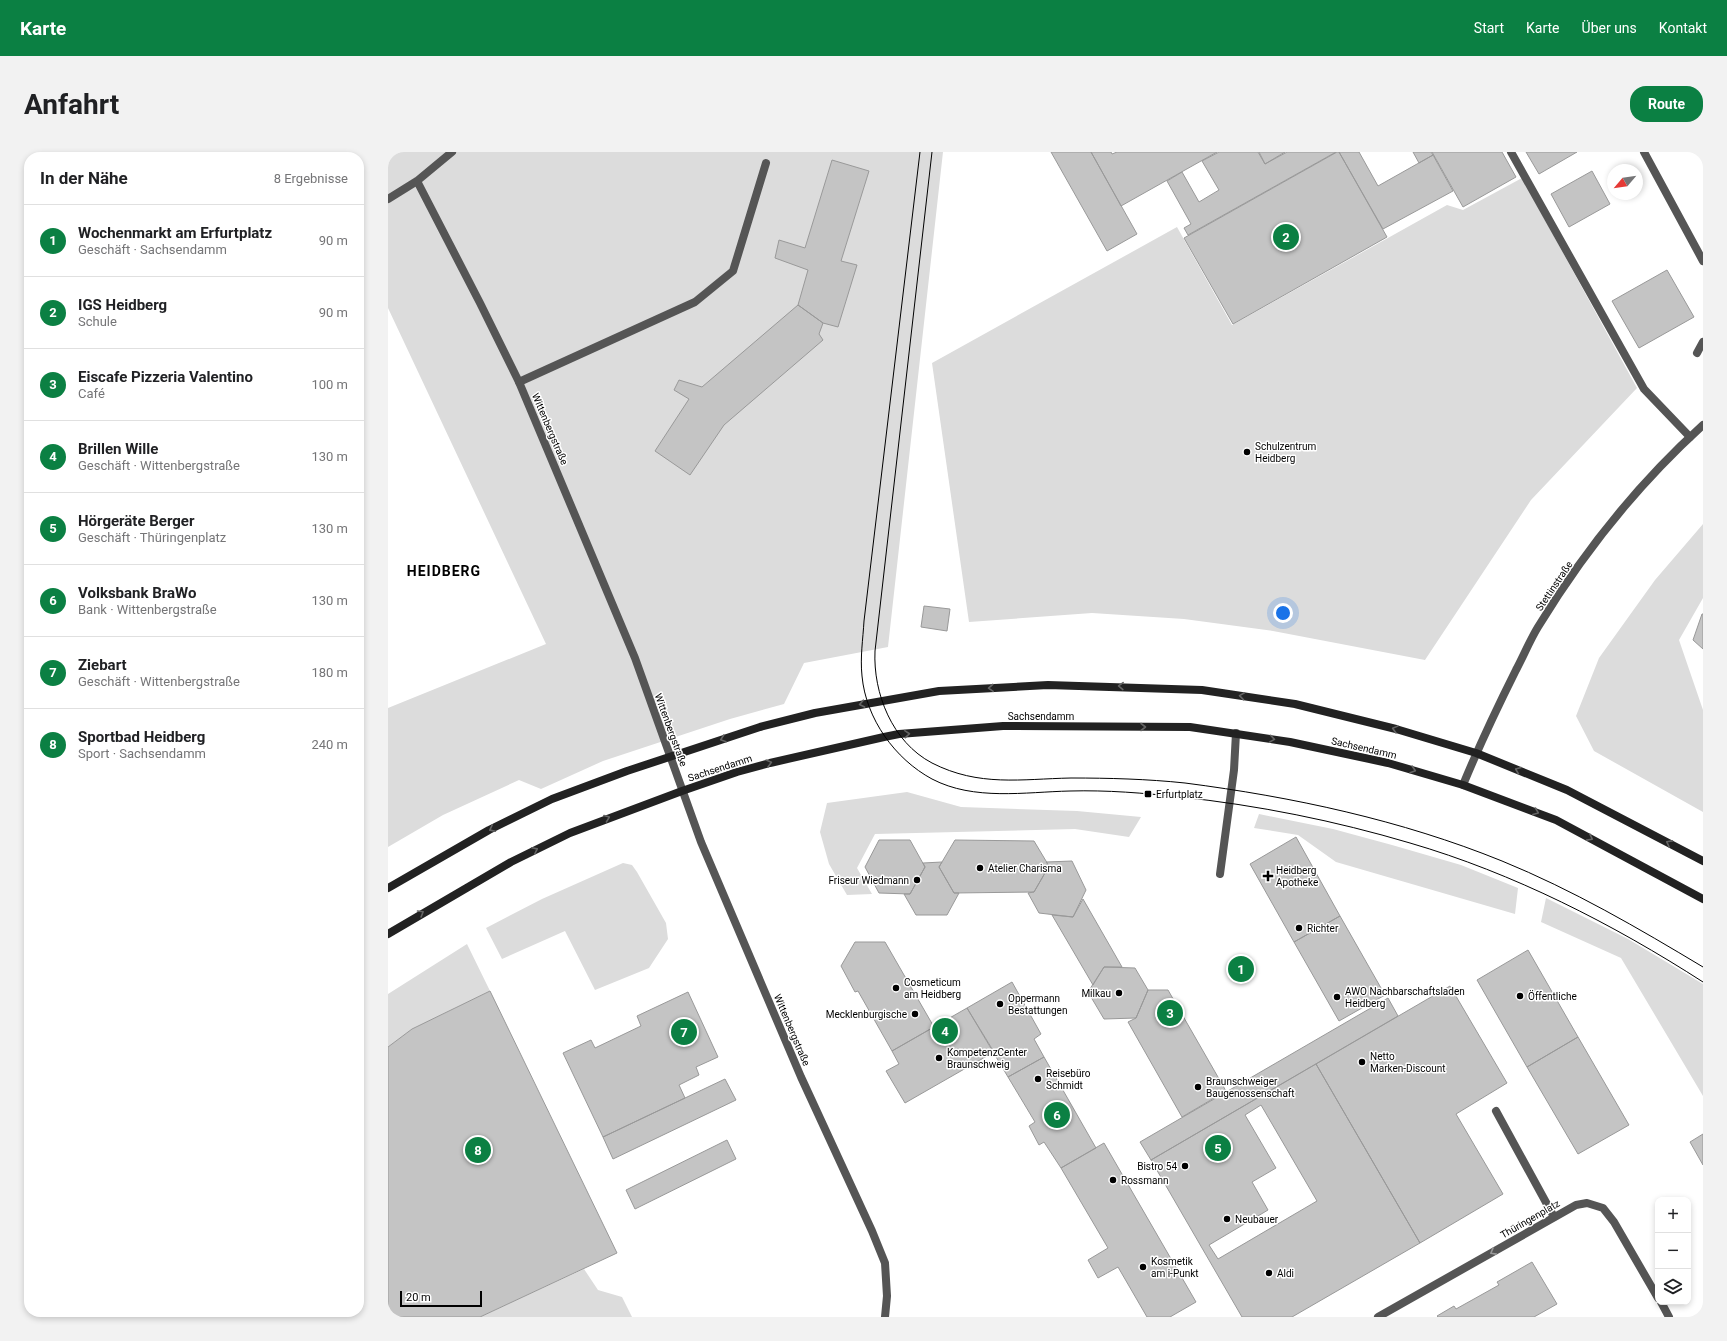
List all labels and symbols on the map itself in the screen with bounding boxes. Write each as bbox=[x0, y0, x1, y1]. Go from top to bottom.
north arrow bbox=[1607, 164, 1643, 200]
pin: 2 bbox=[1273, 222, 1299, 252]
street label: Wittenbergstraße bbox=[530, 391, 570, 467]
place label: Schulzentrum Heidberg bbox=[1255, 441, 1317, 464]
marker: Schulzentrum Heidberg bbox=[1242, 447, 1252, 457]
street label: Stettinstraße bbox=[1533, 559, 1575, 613]
district label: HEIDBERG bbox=[407, 563, 481, 579]
your location bbox=[1273, 603, 1293, 623]
one-way arrow bbox=[1118, 682, 1124, 691]
one-way arrow bbox=[988, 684, 994, 693]
street label: Wittenbergstraße bbox=[653, 692, 689, 768]
one-way arrow bbox=[1239, 692, 1245, 701]
one-way arrow bbox=[859, 699, 865, 708]
street label: Sachsendamm bbox=[1008, 711, 1075, 722]
one-way arrow bbox=[1140, 723, 1146, 731]
one-way arrow bbox=[1392, 725, 1398, 733]
one-way arrow bbox=[904, 729, 910, 738]
one-way arrow bbox=[719, 734, 726, 743]
one-way arrow bbox=[1269, 734, 1275, 743]
street label: Sachsendamm bbox=[1330, 735, 1398, 761]
street label: Sachsendamm bbox=[687, 752, 754, 784]
one-way arrow bbox=[766, 759, 773, 768]
one-way arrow bbox=[1409, 765, 1416, 774]
one-way arrow bbox=[1515, 766, 1522, 774]
marker: Erfurtplatz bbox=[1143, 789, 1153, 799]
place label: Erfurtplatz bbox=[1156, 789, 1203, 800]
one-way arrow bbox=[1532, 808, 1539, 816]
one-way arrow bbox=[603, 815, 610, 823]
one-way arrow bbox=[489, 824, 496, 831]
one-way arrow bbox=[1586, 833, 1594, 841]
one-way arrow bbox=[1665, 840, 1673, 847]
one-way arrow bbox=[530, 847, 538, 855]
marker: Atelier Charisma bbox=[975, 863, 985, 873]
place label: Atelier Charisma bbox=[988, 863, 1062, 874]
place label: Heidberg Apotheke bbox=[1276, 865, 1318, 888]
marker: Heidberg Apotheke bbox=[1263, 871, 1273, 881]
place label: Friseur Wiedmann bbox=[828, 875, 909, 886]
marker: Friseur Wiedmann bbox=[912, 875, 922, 885]
one-way arrow bbox=[417, 911, 424, 918]
marker: Richter bbox=[1294, 923, 1304, 933]
place label: Richter bbox=[1307, 923, 1339, 934]
pin: 1 bbox=[1228, 954, 1254, 984]
place label: Cosmeticum am Heidberg bbox=[904, 977, 961, 1000]
marker: Cosmeticum am Heidberg bbox=[891, 983, 901, 993]
place label: AWO Nachbarschaftsladen Heidberg bbox=[1345, 986, 1465, 1009]
place label: Milkau bbox=[1081, 988, 1111, 999]
marker: Milkau bbox=[1114, 988, 1124, 998]
place label: Öffentliche bbox=[1528, 990, 1577, 1002]
marker: Öffentliche bbox=[1515, 991, 1525, 1001]
street label: Wittenbergstraße bbox=[772, 992, 812, 1068]
marker: AWO Nachbarschaftsladen Heidberg bbox=[1332, 992, 1342, 1002]
place label: Oppermann Bestattungen bbox=[1008, 993, 1067, 1016]
pin: 3 bbox=[1157, 998, 1183, 1028]
marker: Oppermann Bestattungen bbox=[995, 999, 1005, 1009]
place label: Mecklenburgische bbox=[826, 1009, 907, 1020]
marker: Mecklenburgische bbox=[910, 1009, 920, 1019]
pin: 4 bbox=[932, 1016, 958, 1046]
pin: 7 bbox=[671, 1017, 697, 1047]
place label: KompetenzCenter Braunschweig bbox=[947, 1047, 1027, 1070]
place label: Netto Marken-Discount bbox=[1370, 1051, 1446, 1074]
marker: KompetenzCenter Braunschweig bbox=[934, 1053, 944, 1063]
marker: Netto Marken-Discount bbox=[1357, 1057, 1367, 1067]
place label: Reisebüro Schmidt bbox=[1046, 1068, 1091, 1091]
marker: Reisebüro Schmidt bbox=[1033, 1074, 1043, 1084]
place label: Braunschweiger Baugenossenschaft bbox=[1206, 1076, 1295, 1099]
marker: Braunschweiger Baugenossenschaft bbox=[1193, 1082, 1203, 1092]
pin: 6 bbox=[1044, 1100, 1070, 1130]
pin: 5 bbox=[1205, 1133, 1231, 1163]
pin: 8 bbox=[465, 1135, 491, 1165]
place label: Bistro 54 bbox=[1137, 1161, 1177, 1172]
marker: Bistro 54 bbox=[1180, 1161, 1190, 1171]
marker: Rossmann bbox=[1108, 1175, 1118, 1185]
place label: Rossmann bbox=[1121, 1175, 1168, 1186]
street label: Thüringenplatz bbox=[1498, 1198, 1562, 1240]
marker: Neubauer bbox=[1222, 1214, 1232, 1224]
place label: Neubauer bbox=[1235, 1214, 1279, 1225]
one-way arrow bbox=[1490, 1247, 1497, 1254]
place label: Kosmetik am i-Punkt bbox=[1151, 1256, 1199, 1279]
marker: Kosmetik am i-Punkt bbox=[1138, 1262, 1148, 1272]
marker: Aldi bbox=[1264, 1268, 1274, 1278]
place label: Aldi bbox=[1277, 1268, 1294, 1279]
scale bar bbox=[400, 1289, 482, 1308]

